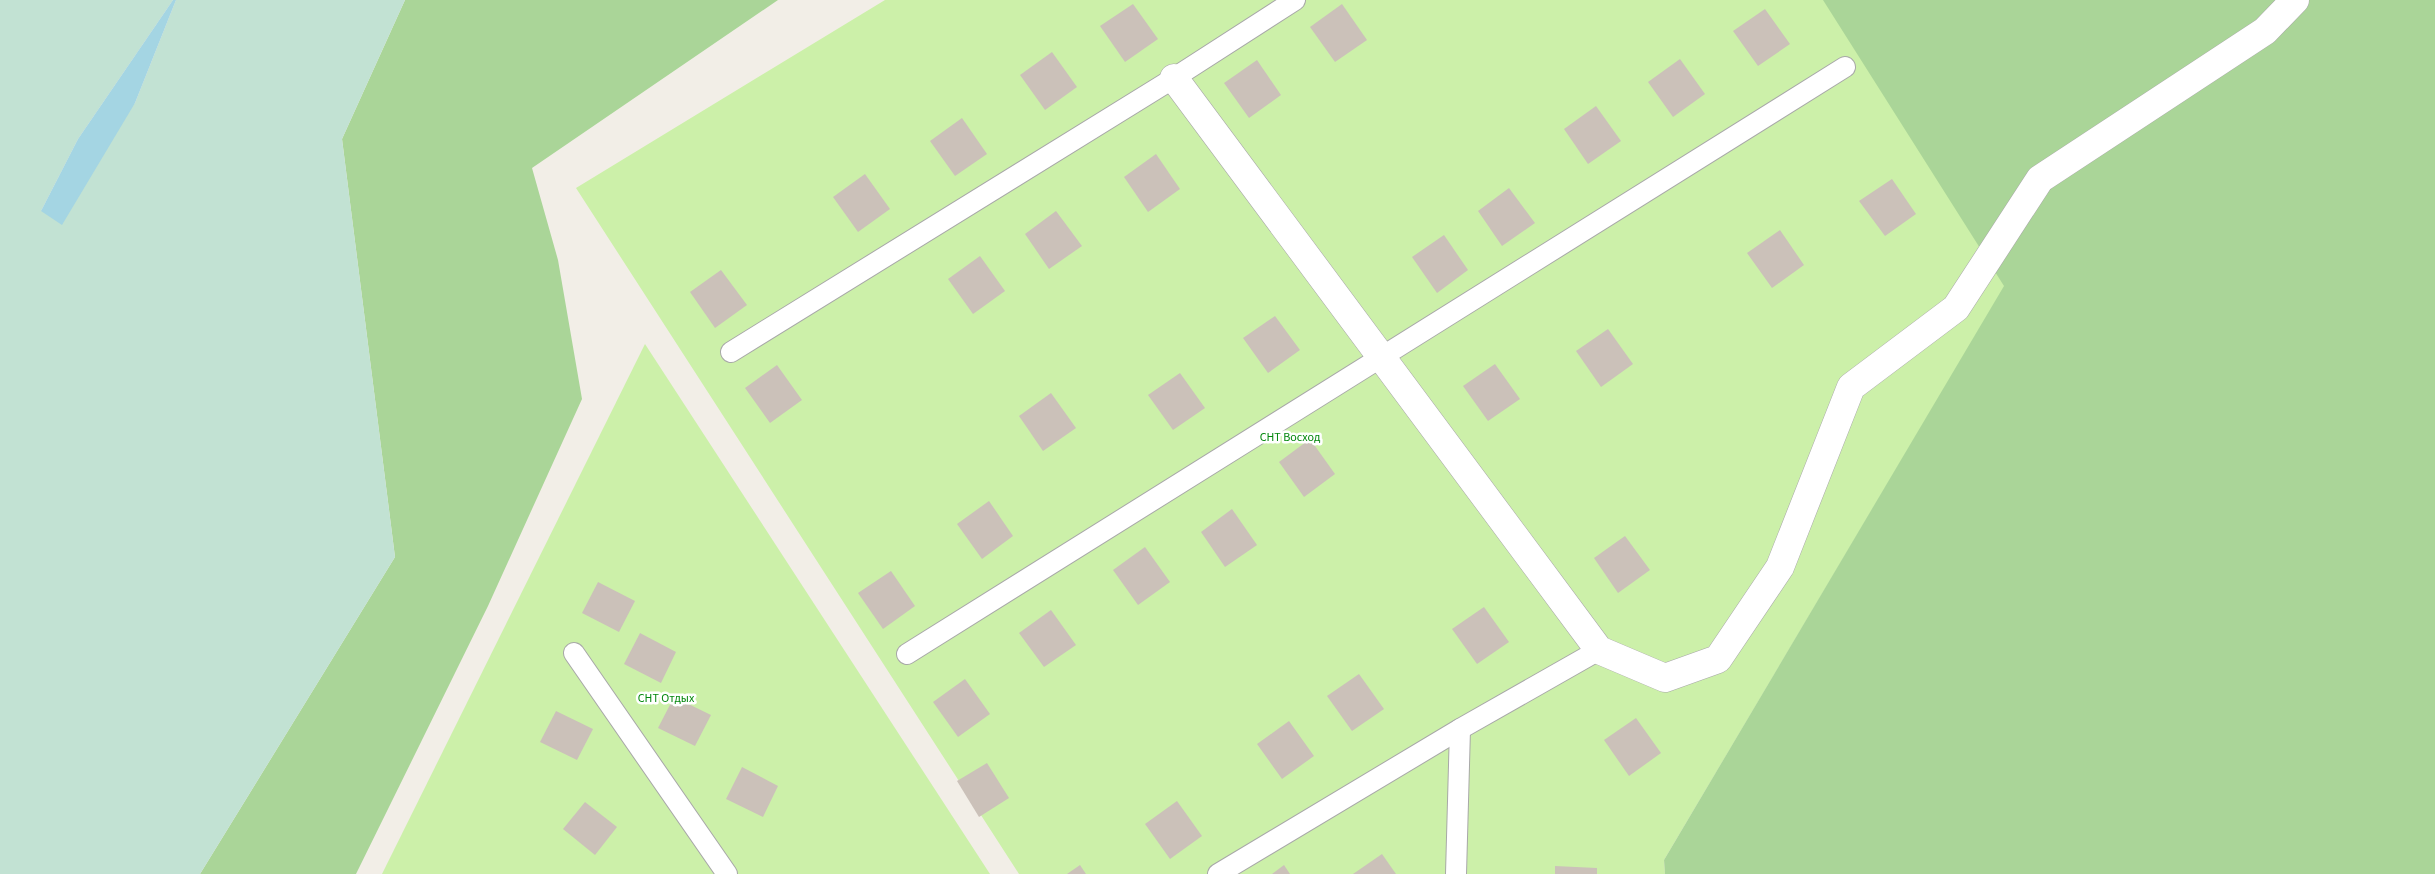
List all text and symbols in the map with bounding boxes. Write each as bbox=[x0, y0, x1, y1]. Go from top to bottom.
park label: СНТ Восход bbox=[1260, 429, 1321, 446]
park label: СНТ Отдых bbox=[638, 690, 695, 707]

